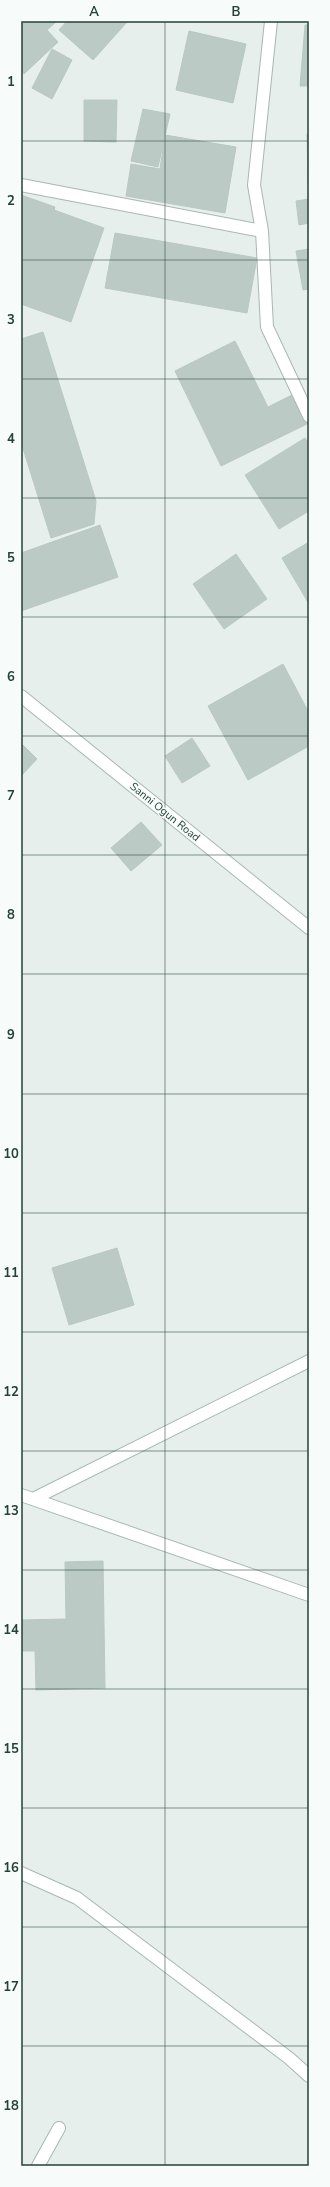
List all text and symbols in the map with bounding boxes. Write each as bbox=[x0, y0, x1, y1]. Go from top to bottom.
text: A bbox=[89, 3, 99, 21]
text: B bbox=[232, 3, 241, 21]
text: 1 bbox=[7, 73, 15, 91]
text: 2 bbox=[7, 192, 15, 210]
text: 3 bbox=[7, 311, 15, 329]
text: 4 bbox=[7, 430, 15, 448]
text: 5 bbox=[7, 549, 15, 567]
text: 6 bbox=[7, 668, 15, 686]
street label: Sanni Ogun Road bbox=[127, 779, 203, 845]
text: 7 bbox=[7, 787, 15, 805]
text: 8 bbox=[7, 906, 15, 924]
text: 9 bbox=[7, 1026, 15, 1044]
text: 10 bbox=[3, 1145, 19, 1163]
text: 11 bbox=[3, 1264, 19, 1282]
text: 12 bbox=[3, 1383, 19, 1401]
text: 13 bbox=[3, 1502, 19, 1520]
text: 14 bbox=[3, 1621, 19, 1639]
text: 15 bbox=[3, 1740, 19, 1758]
text: 16 bbox=[3, 1859, 19, 1877]
text: 17 bbox=[3, 1978, 19, 1996]
text: 18 bbox=[3, 2097, 19, 2115]

